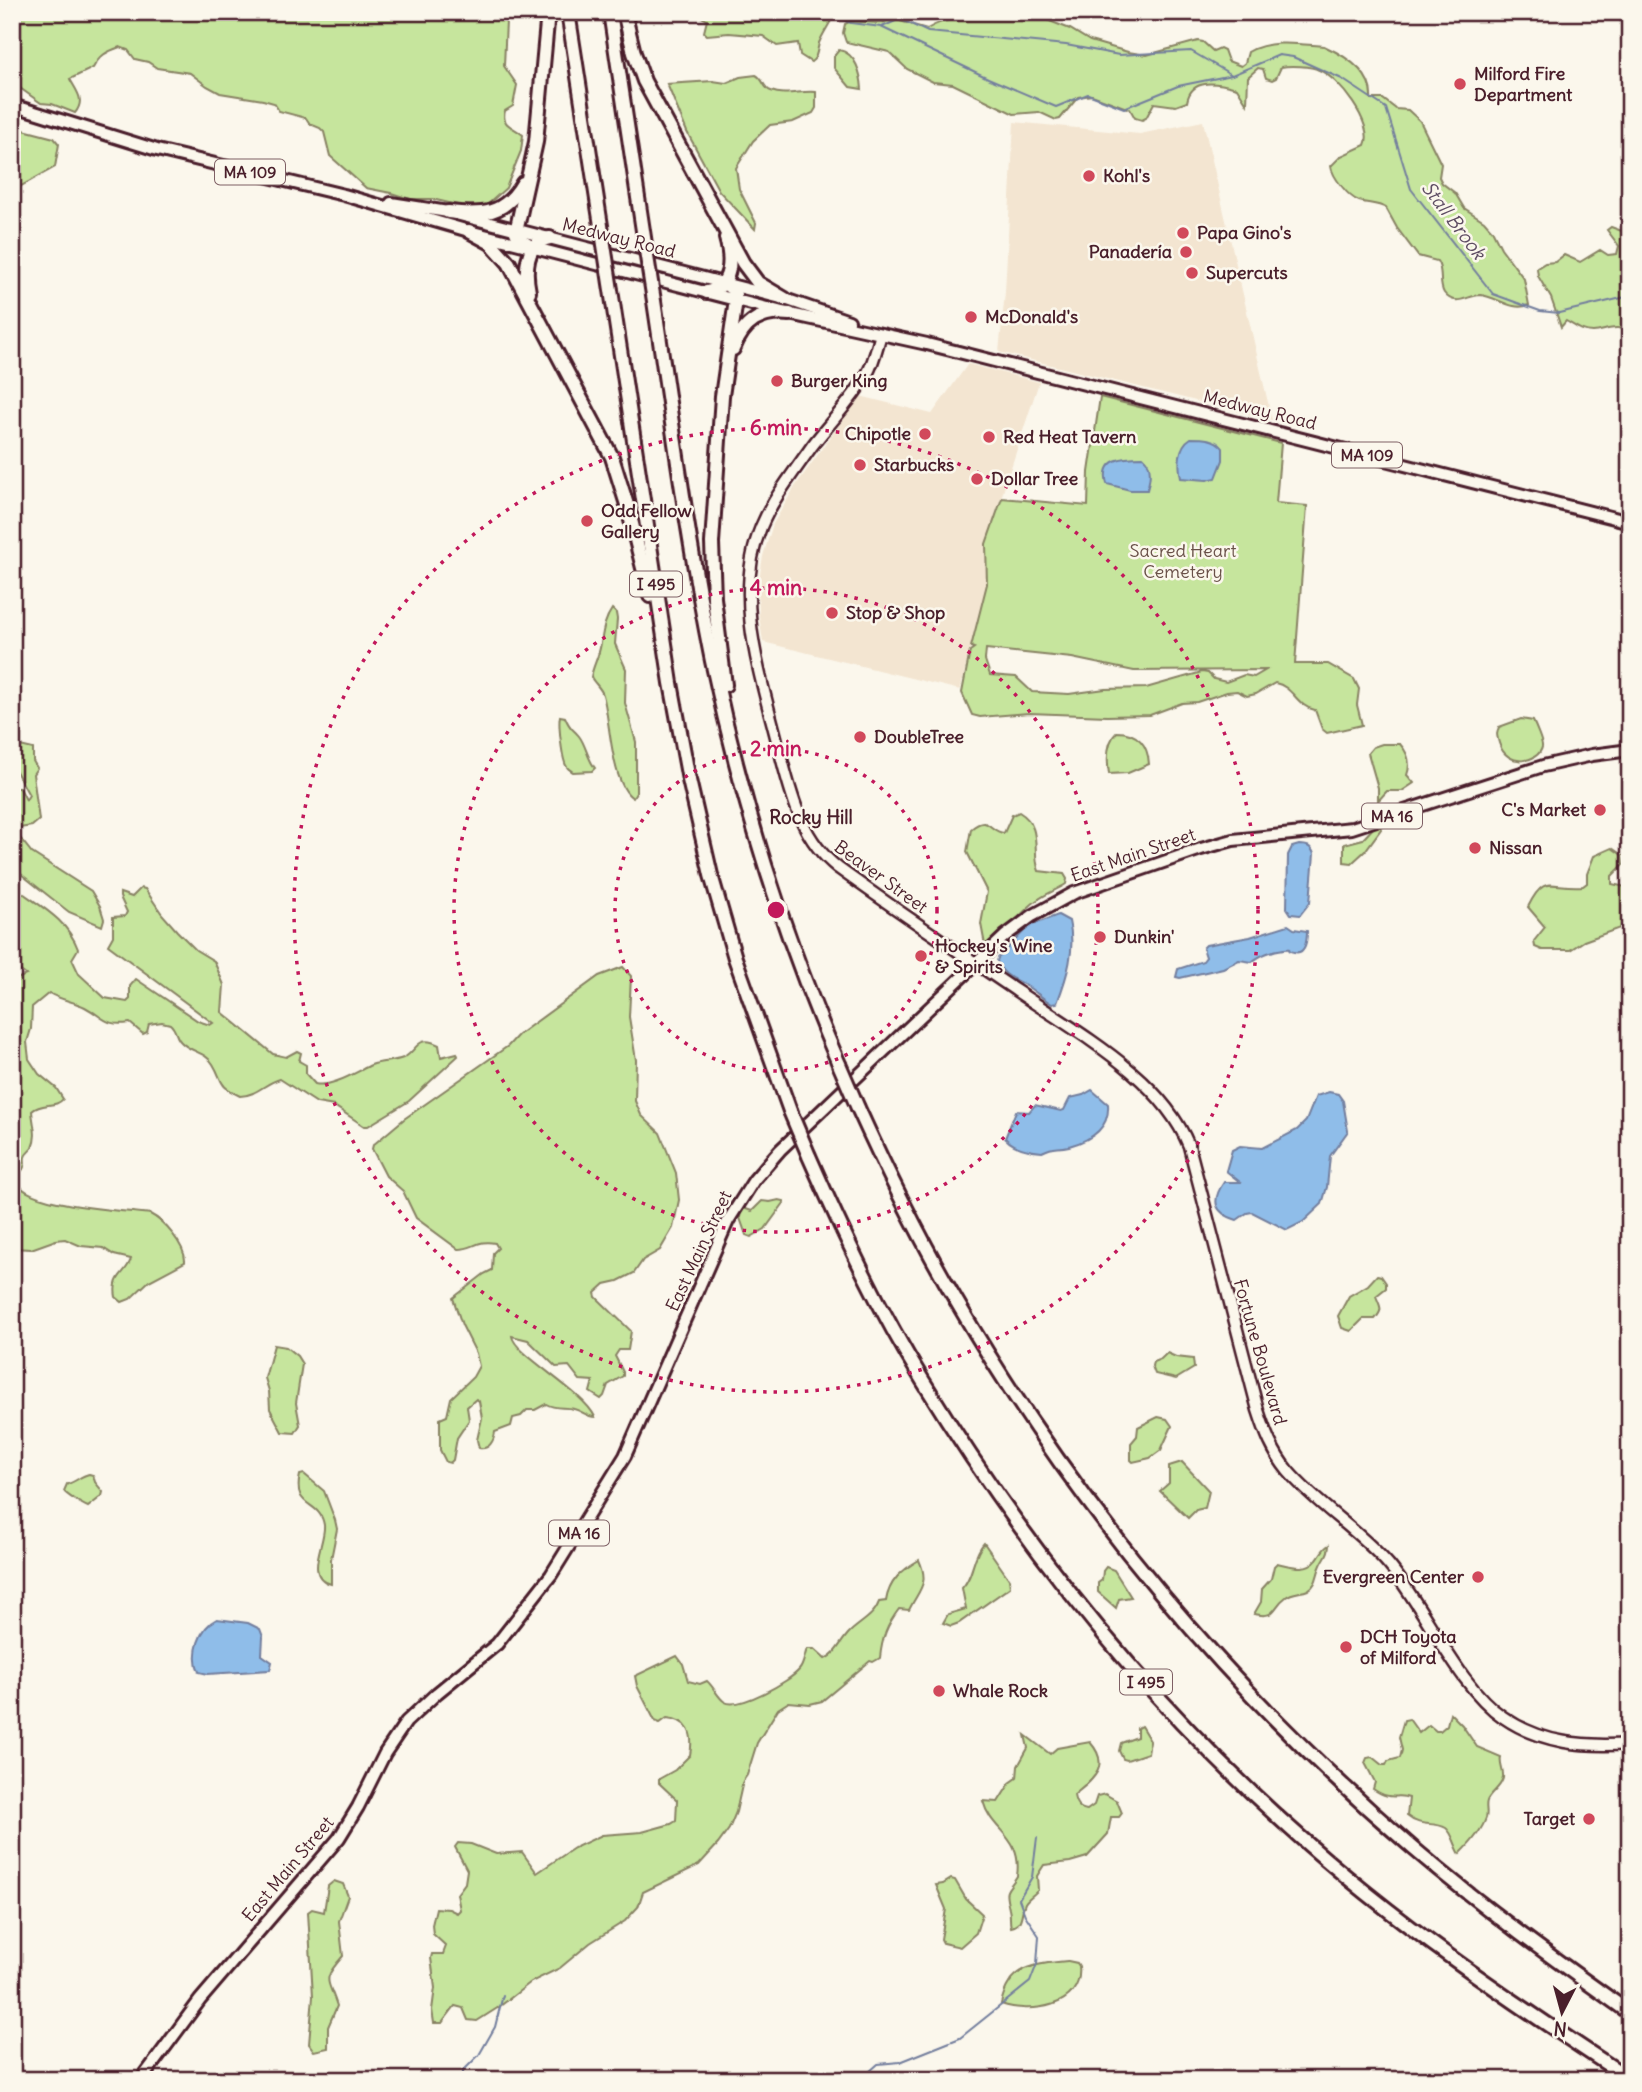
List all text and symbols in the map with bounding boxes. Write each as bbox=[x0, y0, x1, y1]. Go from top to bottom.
place label: Milford Fire Department bbox=[1474, 62, 1573, 106]
marker: Milford Fire Department bbox=[1452, 76, 1468, 92]
road number: MA 109 bbox=[215, 160, 285, 184]
place label: Kohl's bbox=[1103, 164, 1150, 187]
marker: Kohl's bbox=[1081, 168, 1097, 184]
water label: Stall Brook bbox=[1417, 176, 1492, 265]
street label: Medway Road bbox=[560, 212, 678, 263]
place label: Papa Gino's bbox=[1197, 221, 1291, 244]
marker: Papa Gino's bbox=[1175, 225, 1191, 241]
place label: Panadería bbox=[1089, 240, 1172, 263]
marker: Panadería bbox=[1178, 244, 1194, 260]
place label: Supercuts bbox=[1206, 261, 1288, 284]
marker: Supercuts bbox=[1184, 265, 1200, 281]
place label: McDonald's bbox=[985, 305, 1078, 328]
marker: McDonald's bbox=[963, 309, 979, 325]
place label: Burger King bbox=[791, 369, 887, 392]
marker: Burger King bbox=[769, 373, 785, 389]
street label: Medway Road bbox=[1201, 384, 1319, 435]
text: 6 min bbox=[750, 414, 802, 441]
place label: Chipotle bbox=[845, 422, 911, 445]
place label: Red Heat Tavern bbox=[1003, 425, 1137, 448]
marker: Chipotle bbox=[917, 426, 933, 442]
marker: Red Heat Tavern bbox=[981, 429, 997, 445]
road number: MA 109 bbox=[1332, 442, 1402, 468]
place label: Starbucks bbox=[874, 453, 954, 476]
marker: Starbucks bbox=[852, 457, 868, 473]
place label: Dollar Tree bbox=[991, 467, 1079, 490]
marker: Dollar Tree bbox=[969, 471, 985, 487]
place label: Odd Fellow Gallery bbox=[601, 499, 692, 543]
marker: Odd Fellow Gallery bbox=[579, 513, 595, 529]
park label: Sacred Heart Cemetery bbox=[1130, 539, 1236, 583]
road number: I 495 bbox=[630, 572, 682, 596]
text: 4 min bbox=[750, 574, 802, 601]
place label: Stop & Shop bbox=[846, 601, 945, 624]
marker: Stop & Shop bbox=[824, 605, 840, 621]
place label: DoubleTree bbox=[874, 725, 964, 748]
marker: DoubleTree bbox=[852, 729, 868, 745]
text: 2 min bbox=[750, 735, 802, 762]
place label: C's Market bbox=[1501, 798, 1587, 821]
marker: C's Market bbox=[1592, 802, 1608, 818]
road number: MA 16 bbox=[1362, 804, 1422, 828]
district label: Rocky Hill bbox=[769, 805, 853, 829]
street label: East Main Street bbox=[1067, 822, 1198, 887]
street label: Beaver Street bbox=[830, 835, 932, 918]
place label: Nissan bbox=[1489, 836, 1543, 859]
marker: Nissan bbox=[1467, 840, 1483, 856]
centre of rings bbox=[764, 898, 788, 922]
place label: Dunkin' bbox=[1114, 925, 1175, 948]
marker: Dunkin' bbox=[1092, 929, 1108, 945]
place label: Hockey's Wine & Spirits bbox=[935, 934, 1053, 978]
marker: Hockey's Wine & Spirits bbox=[913, 948, 929, 964]
street label: East Main Street bbox=[661, 1187, 737, 1315]
street label: Fortune Boulevard bbox=[1229, 1276, 1292, 1428]
road number: MA 16 bbox=[549, 1520, 609, 1546]
place label: Evergreen Center bbox=[1323, 1565, 1465, 1588]
marker: Evergreen Center bbox=[1470, 1569, 1486, 1585]
place label: DCH Toyota of Milford bbox=[1360, 1625, 1457, 1669]
marker: DCH Toyota of Milford bbox=[1338, 1639, 1354, 1655]
road number: I 495 bbox=[1120, 1670, 1172, 1694]
place label: Whale Rock bbox=[953, 1679, 1048, 1702]
marker: Whale Rock bbox=[931, 1683, 947, 1699]
place label: Target bbox=[1524, 1807, 1576, 1830]
street label: East Main Street bbox=[237, 1811, 338, 1926]
marker: Target bbox=[1581, 1811, 1597, 1827]
north arrow bbox=[1526, 1976, 1596, 2046]
text: N bbox=[1552, 2016, 1568, 2042]

